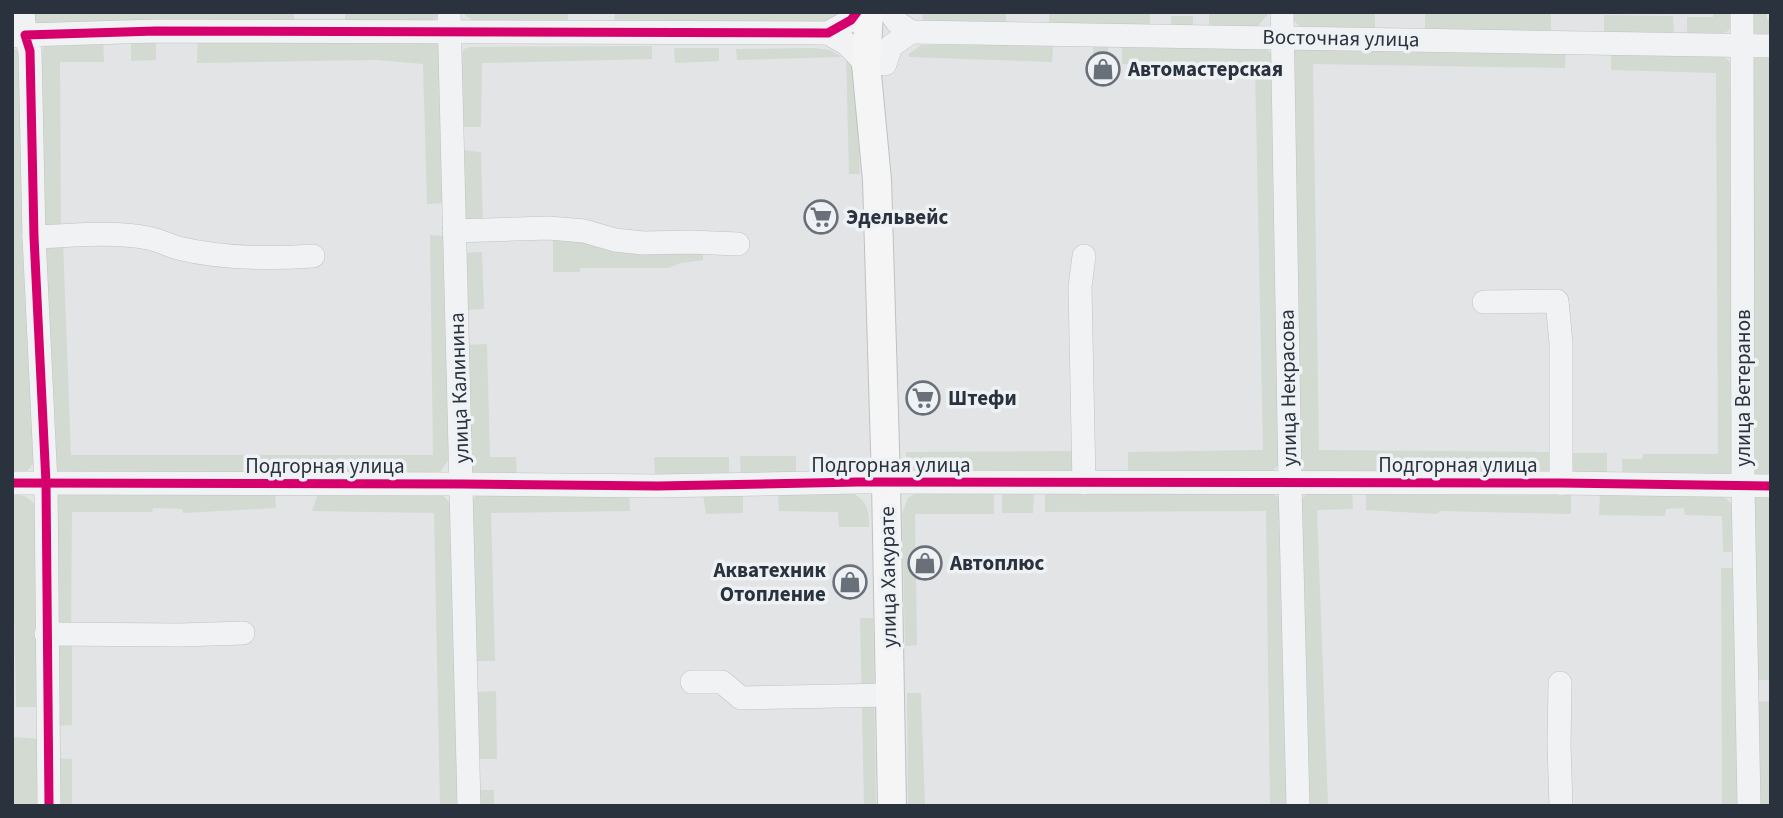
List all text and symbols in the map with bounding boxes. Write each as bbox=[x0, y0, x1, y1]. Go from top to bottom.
street label: Восточная улица bbox=[1262, 22, 1420, 54]
shop icon: Автомастерская bbox=[1084, 50, 1122, 88]
place label: Автомастерская bbox=[1127, 54, 1283, 84]
supermarket icon: Эдельвейс bbox=[802, 198, 840, 236]
place label: Эдельвейс bbox=[846, 202, 948, 232]
street label: улица Некрасова bbox=[1272, 309, 1304, 467]
street label: улица Ветеранов bbox=[1728, 309, 1758, 467]
street label: улица Калинина bbox=[441, 312, 477, 464]
supermarket icon: Штефи bbox=[904, 379, 942, 417]
place label: Штефи bbox=[948, 383, 1017, 413]
street label: Подгорная улица bbox=[811, 450, 971, 480]
street label: Подгорная улица bbox=[1378, 450, 1538, 480]
street label: Подгорная улица bbox=[245, 451, 405, 481]
street label: улица Хакурате bbox=[872, 506, 904, 648]
shop icon: Автоплюс bbox=[906, 544, 944, 582]
place label: Автоплюс bbox=[949, 548, 1045, 578]
place label: Акватехник Отопление bbox=[712, 555, 826, 609]
shop icon: Акватехник Отопление bbox=[831, 563, 869, 601]

